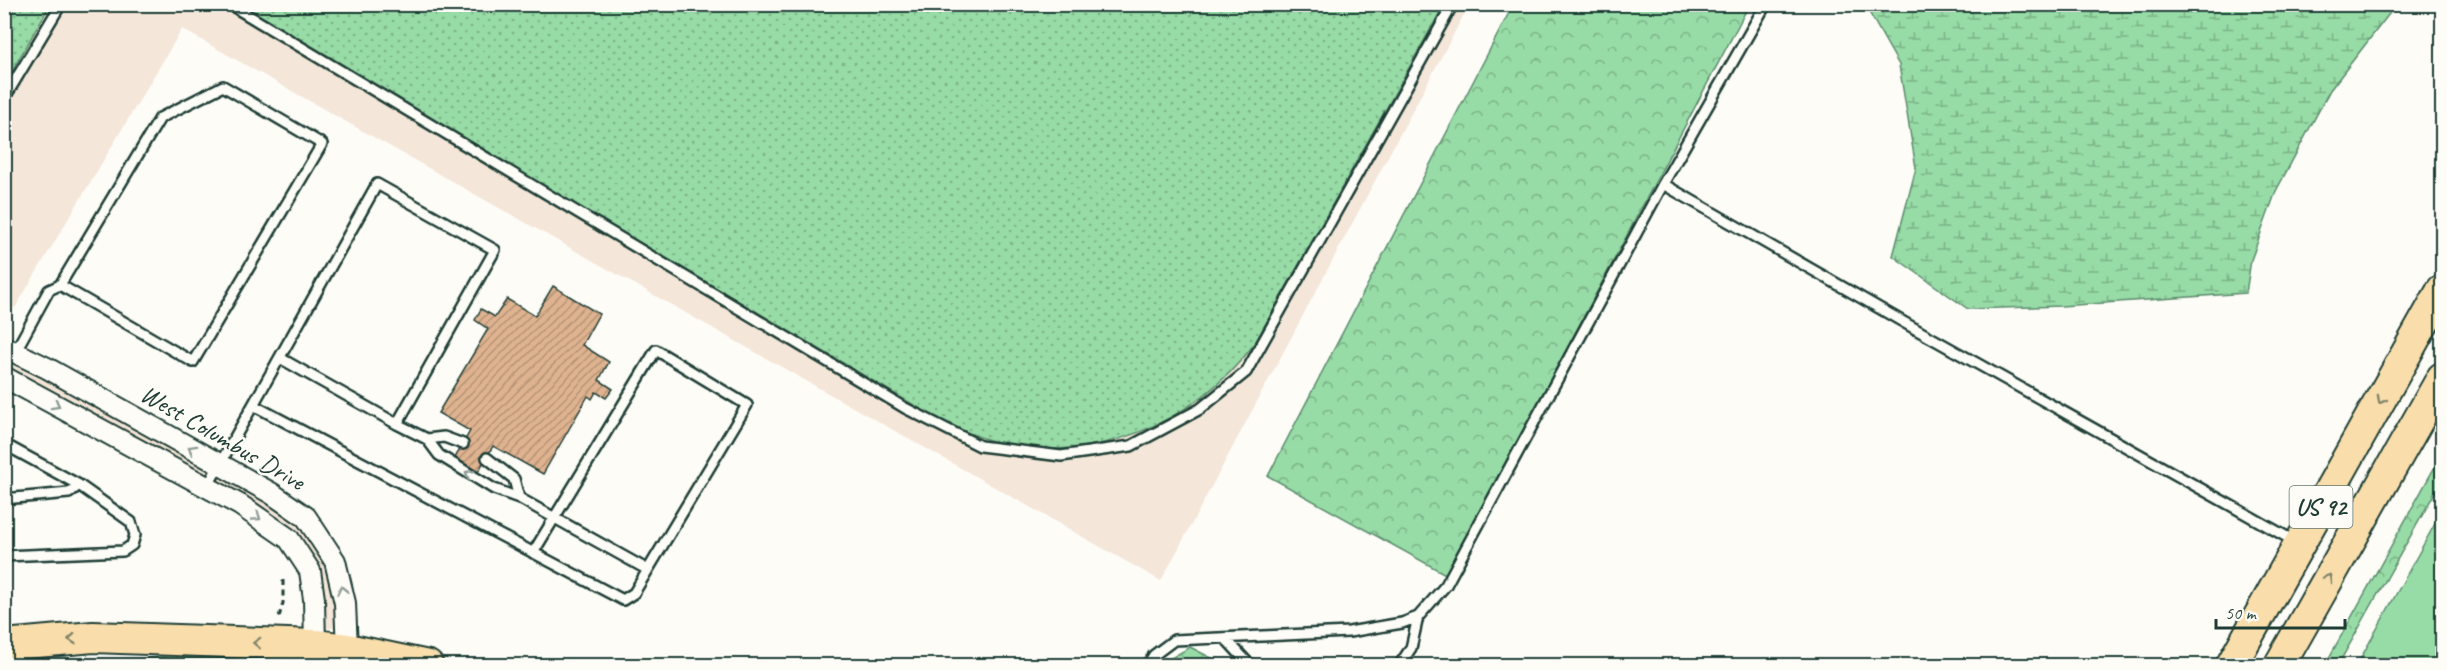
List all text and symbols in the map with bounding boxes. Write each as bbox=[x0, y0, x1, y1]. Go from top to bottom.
street label: West Columbus Drive bbox=[135, 377, 312, 499]
one-way arrow bbox=[2377, 394, 2388, 404]
one-way arrow bbox=[50, 398, 60, 409]
one-way arrow bbox=[188, 445, 198, 456]
one-way arrow bbox=[465, 470, 476, 481]
road number: US 92 bbox=[2290, 486, 2352, 528]
one-way arrow bbox=[250, 510, 261, 521]
one-way arrow bbox=[2321, 574, 2333, 584]
one-way arrow bbox=[336, 586, 349, 596]
scale bar bbox=[2216, 592, 2345, 630]
text: 50 m bbox=[2225, 602, 2258, 624]
one-way arrow bbox=[67, 632, 76, 645]
one-way arrow bbox=[252, 636, 261, 649]

